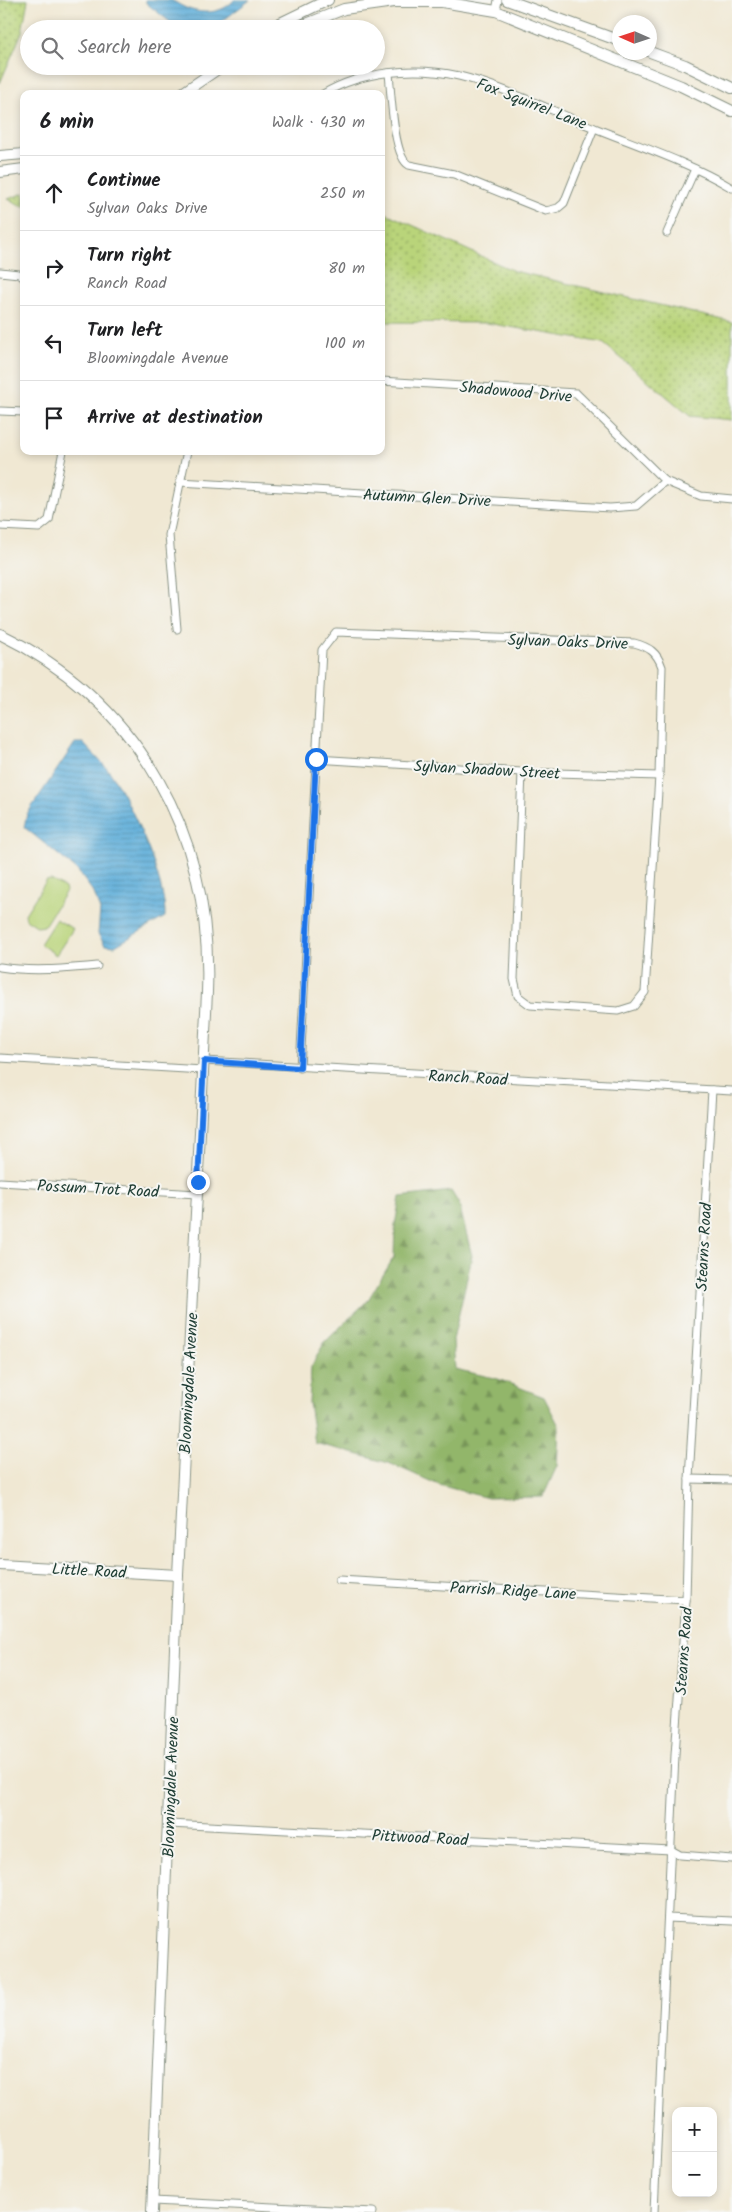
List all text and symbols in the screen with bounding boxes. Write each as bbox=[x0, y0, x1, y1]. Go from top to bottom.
north arrow bbox=[612, 15, 657, 60]
search box bbox=[20, 20, 385, 75]
text: Search here bbox=[78, 33, 172, 63]
icon: search bbox=[38, 34, 66, 62]
street label: Fox Squirrel Lane bbox=[473, 72, 590, 137]
text: 6 min bbox=[40, 106, 94, 139]
text: Walk · 430 m bbox=[272, 110, 365, 135]
text: Continue bbox=[87, 166, 160, 196]
icon: ahead bbox=[40, 179, 68, 207]
text: 250 m bbox=[320, 181, 365, 206]
text: Sylvan Oaks Drive bbox=[87, 196, 208, 221]
text: Turn right bbox=[87, 241, 172, 271]
icon: right bbox=[40, 254, 68, 282]
text: 80 m bbox=[328, 256, 365, 281]
text: Ranch Road bbox=[87, 271, 167, 296]
text: Turn left bbox=[87, 316, 162, 346]
icon: left bbox=[40, 329, 68, 357]
text: 100 m bbox=[325, 331, 365, 356]
text: Bloomingdale Avenue bbox=[87, 346, 228, 371]
street label: Shadowood Drive bbox=[459, 375, 573, 410]
text: Arrive at destination bbox=[87, 403, 263, 433]
icon: arrive bbox=[40, 404, 68, 432]
street label: Autumn Glen Drive bbox=[362, 483, 492, 514]
street label: Sylvan Oaks Drive bbox=[507, 628, 629, 657]
route start bbox=[305, 748, 328, 771]
street label: Sylvan Shadow Street bbox=[413, 754, 562, 787]
street label: Ranch Road bbox=[428, 1064, 509, 1093]
route end bbox=[187, 1171, 210, 1194]
street label: Possum Trot Road bbox=[36, 1174, 161, 1205]
street label: Stearns Road bbox=[690, 1201, 719, 1292]
street label: Bloomingdale Avenue bbox=[173, 1312, 206, 1454]
street label: Little Road bbox=[51, 1557, 128, 1586]
street label: Parrish Ridge Lane bbox=[449, 1576, 577, 1607]
street label: Stearns Road bbox=[669, 1605, 700, 1696]
street label: Bloomingdale Avenue bbox=[157, 1716, 186, 1858]
street label: Pittwood Road bbox=[371, 1823, 470, 1854]
map controls bbox=[672, 2107, 717, 2197]
button: + bbox=[672, 2107, 717, 2152]
button: − bbox=[672, 2152, 717, 2197]

